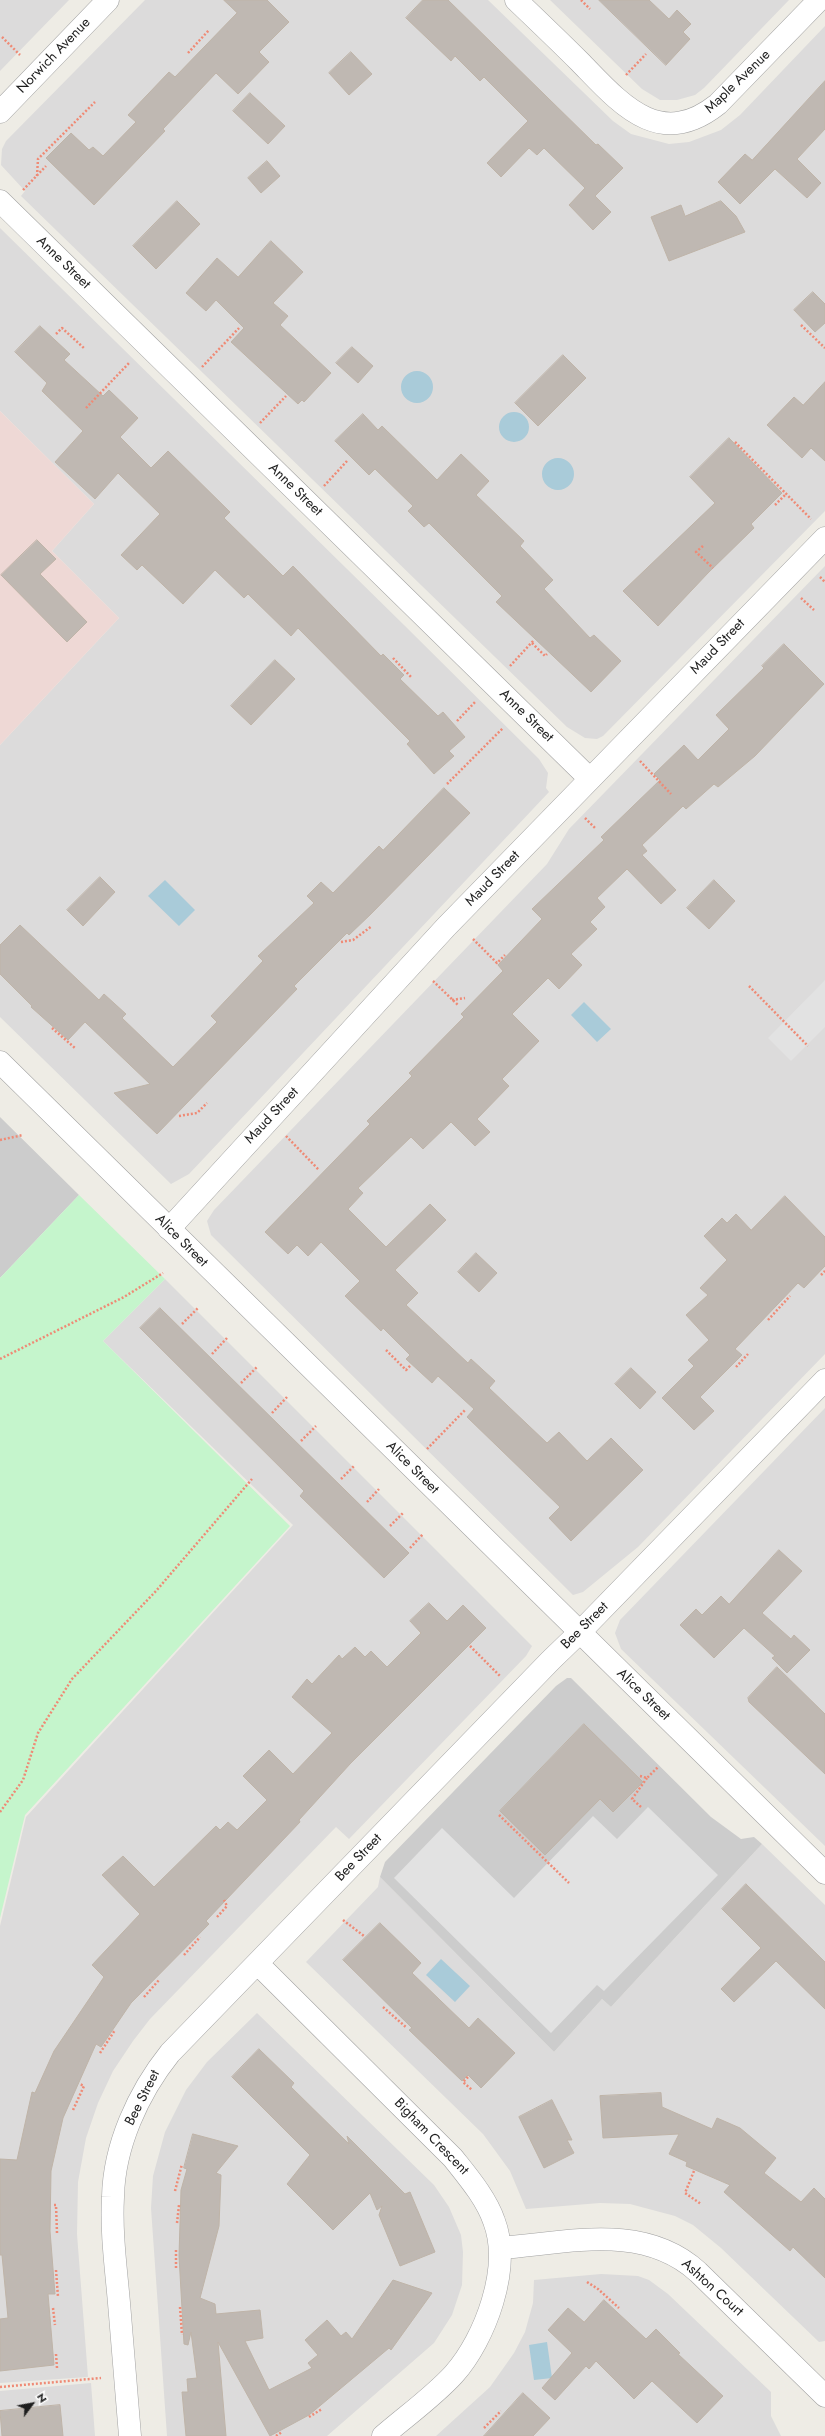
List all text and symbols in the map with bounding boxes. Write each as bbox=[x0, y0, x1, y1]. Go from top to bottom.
street label: Norwich Avenue bbox=[14, 15, 94, 97]
street label: Maple Avenue bbox=[702, 47, 774, 117]
street label: Anne Street bbox=[32, 233, 94, 293]
street label: Anne Street bbox=[264, 460, 326, 520]
street label: Maud Street bbox=[687, 616, 749, 678]
street label: Anne Street bbox=[495, 686, 557, 746]
street label: Maud Street bbox=[462, 848, 524, 910]
street label: Maud Street bbox=[242, 1084, 302, 1148]
street label: Alice Street bbox=[151, 1211, 211, 1271]
street label: Alice Street bbox=[382, 1438, 442, 1498]
street label: Bee Street bbox=[558, 1599, 612, 1653]
street label: Alice Street bbox=[613, 1665, 673, 1725]
street label: Bee Street bbox=[332, 1831, 386, 1885]
street label: Bee Street bbox=[122, 2068, 164, 2128]
street label: Bigham Crescent bbox=[390, 2095, 472, 2179]
street label: Ashton Court bbox=[678, 2256, 746, 2320]
north arrow bbox=[12, 2384, 52, 2424]
text: N bbox=[33, 2390, 51, 2406]

